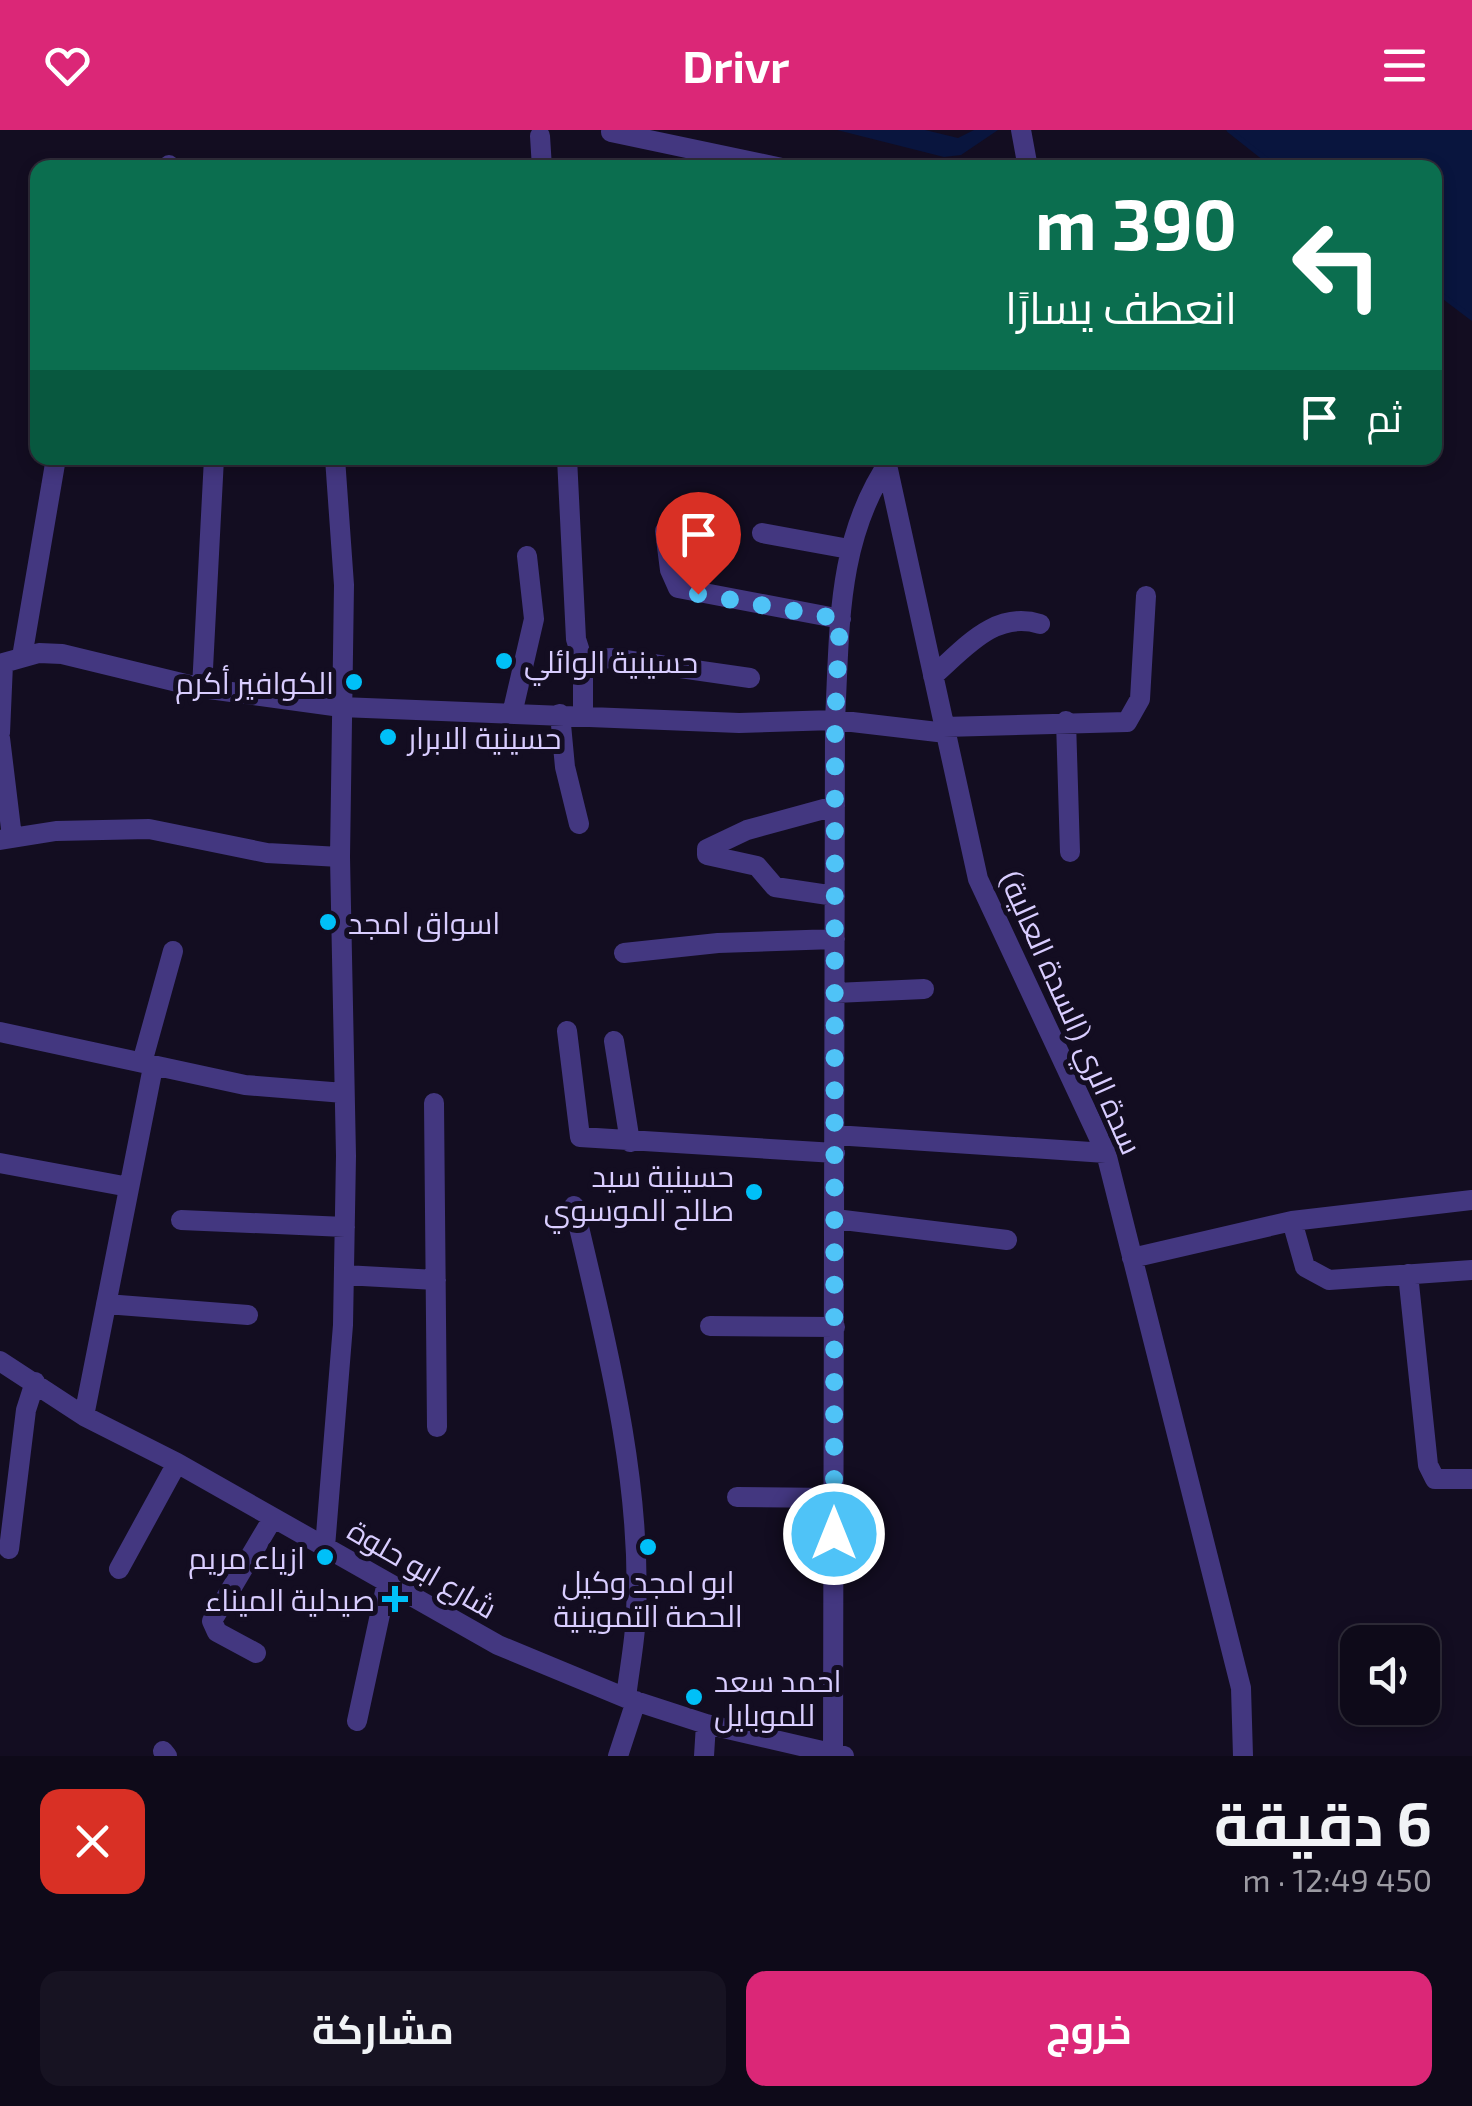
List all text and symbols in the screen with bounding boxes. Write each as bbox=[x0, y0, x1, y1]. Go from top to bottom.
icon: heart bbox=[40, 38, 95, 93]
text: Drivr bbox=[682, 38, 790, 92]
icon: menu bbox=[1377, 38, 1432, 93]
text: 390 m bbox=[1035, 180, 1237, 264]
icon: left bbox=[1272, 200, 1402, 330]
text: انعطف يسارًا bbox=[1005, 279, 1237, 333]
icon: arrive bbox=[1292, 390, 1347, 445]
text: ثم bbox=[1367, 394, 1402, 440]
pin bbox=[656, 492, 741, 595]
icon: arrive bbox=[671, 507, 726, 562]
place label: حسينية الوائلي bbox=[524, 643, 698, 686]
marker: حسينية الوائلي bbox=[493, 650, 515, 672]
place label: الكوافير أكرم bbox=[175, 664, 334, 704]
marker: الكوافير أكرم bbox=[343, 671, 365, 693]
place label: حسينية الابرار bbox=[406, 719, 561, 756]
marker: حسينية الابرار bbox=[377, 726, 399, 748]
street label: سدة الري (السدة العالية) bbox=[987, 865, 1151, 1162]
place label: اسواق امجد bbox=[348, 904, 500, 942]
marker: اسواق امجد bbox=[317, 911, 339, 933]
place label: حسينية سيد صالح الموسوي bbox=[544, 1157, 734, 1234]
marker: حسينية سيد صالح الموسوي bbox=[743, 1181, 765, 1203]
position arrow bbox=[782, 1482, 886, 1586]
street label: شارع ابو حلوة bbox=[340, 1511, 504, 1628]
marker: ابو امجد وكيل الحصة التموينية bbox=[637, 1536, 659, 1558]
place label: ازياء مريم bbox=[188, 1539, 305, 1579]
marker: ازياء مريم bbox=[314, 1546, 336, 1568]
place label: ابو امجد وكيل الحصة التموينية bbox=[553, 1563, 743, 1634]
place label: صيدلية الميناء bbox=[205, 1581, 375, 1617]
marker: صيدلية الميناء bbox=[384, 1588, 406, 1610]
map controls bbox=[1340, 1625, 1440, 1725]
button: sound bbox=[1340, 1625, 1440, 1725]
place label: احمد سعد للموبايل bbox=[714, 1662, 842, 1734]
marker: احمد سعد للموبايل bbox=[683, 1686, 705, 1708]
text: 6 دقيقة bbox=[1214, 1786, 1432, 1858]
button: close bbox=[40, 1789, 145, 1894]
text: 450 m · 12:49 bbox=[1243, 1860, 1432, 1898]
button: مشاركة bbox=[40, 1971, 726, 2086]
button: خروج bbox=[746, 1971, 1432, 2086]

